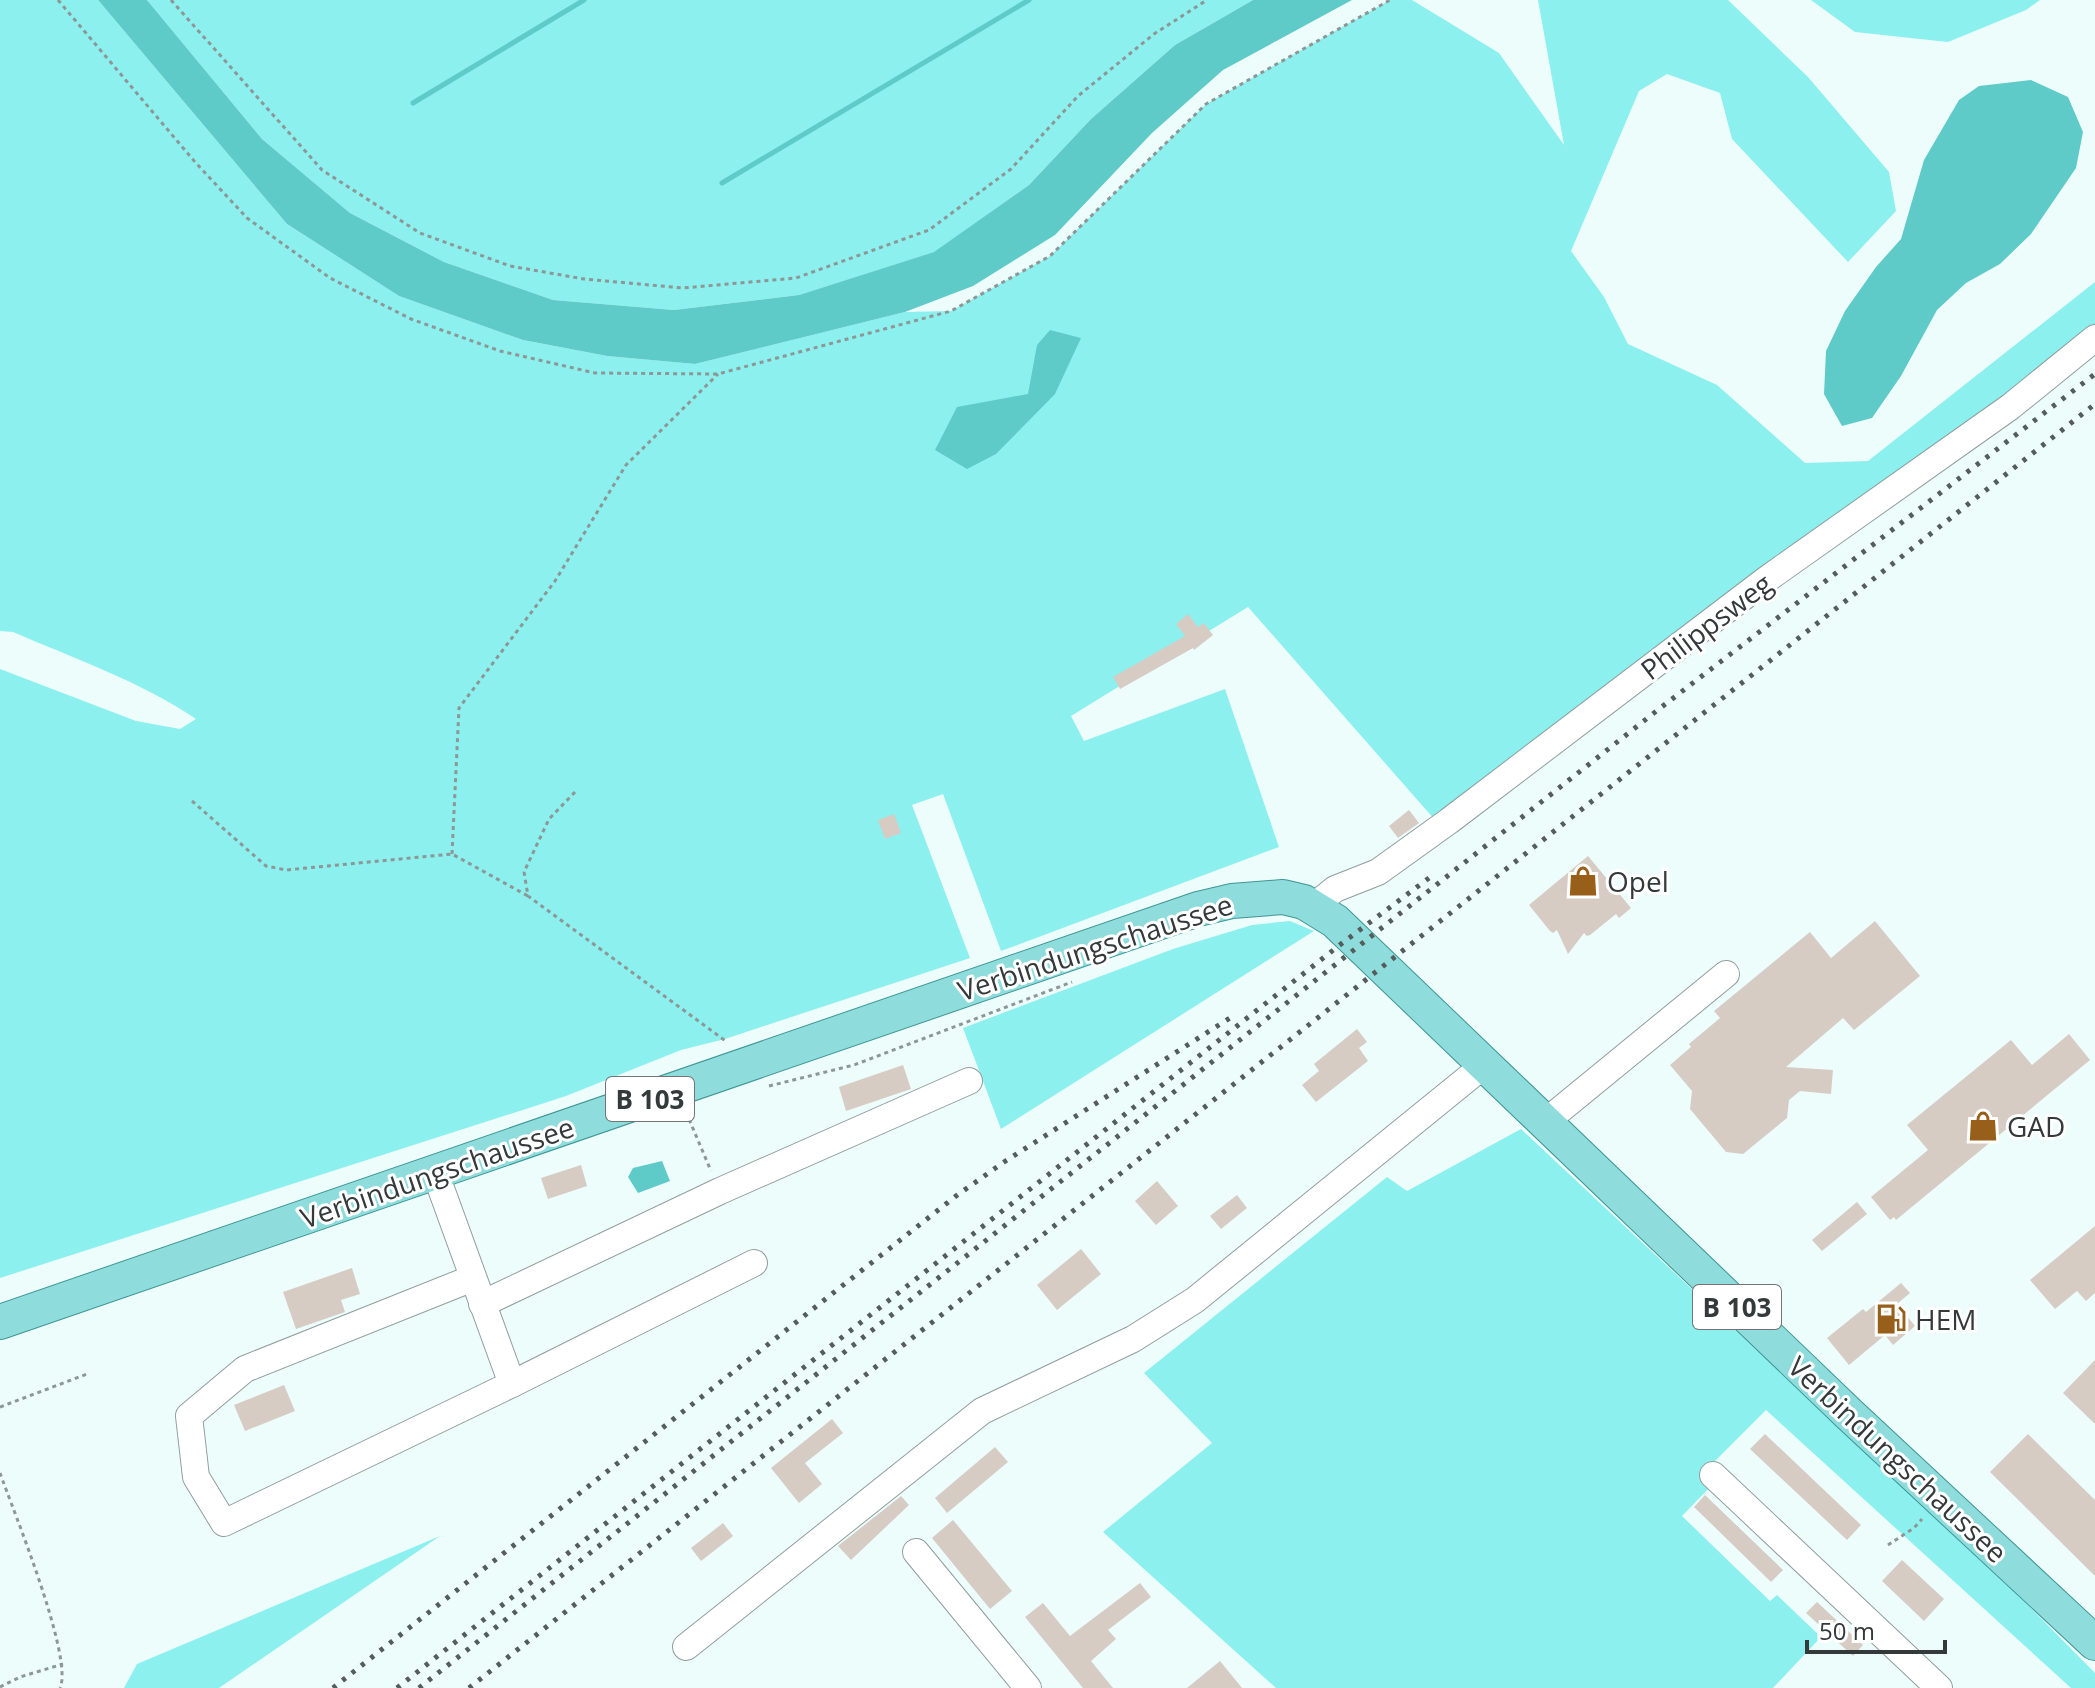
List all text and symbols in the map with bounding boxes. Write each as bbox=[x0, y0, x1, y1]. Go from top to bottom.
street label: Philippsweg bbox=[1632, 564, 1780, 688]
place label: Opel bbox=[1607, 862, 1669, 900]
shop icon: Opel bbox=[1566, 864, 1600, 898]
street label: Verbindungschaussee bbox=[953, 885, 1237, 1009]
road number: B 103 bbox=[606, 1077, 694, 1121]
street label: Verbindungschaussee bbox=[295, 1107, 579, 1237]
place label: GAD bbox=[2007, 1107, 2065, 1145]
shop icon: GAD bbox=[1966, 1109, 2000, 1143]
road number: B 103 bbox=[1693, 1285, 1781, 1329]
place label: HEM bbox=[1915, 1300, 1976, 1338]
fuel station icon: HEM bbox=[1874, 1302, 1908, 1336]
street label: Verbindungschaussee bbox=[1780, 1347, 2016, 1571]
scale bar bbox=[1807, 1604, 1945, 1654]
text: 50 m bbox=[1819, 1614, 1875, 1647]

